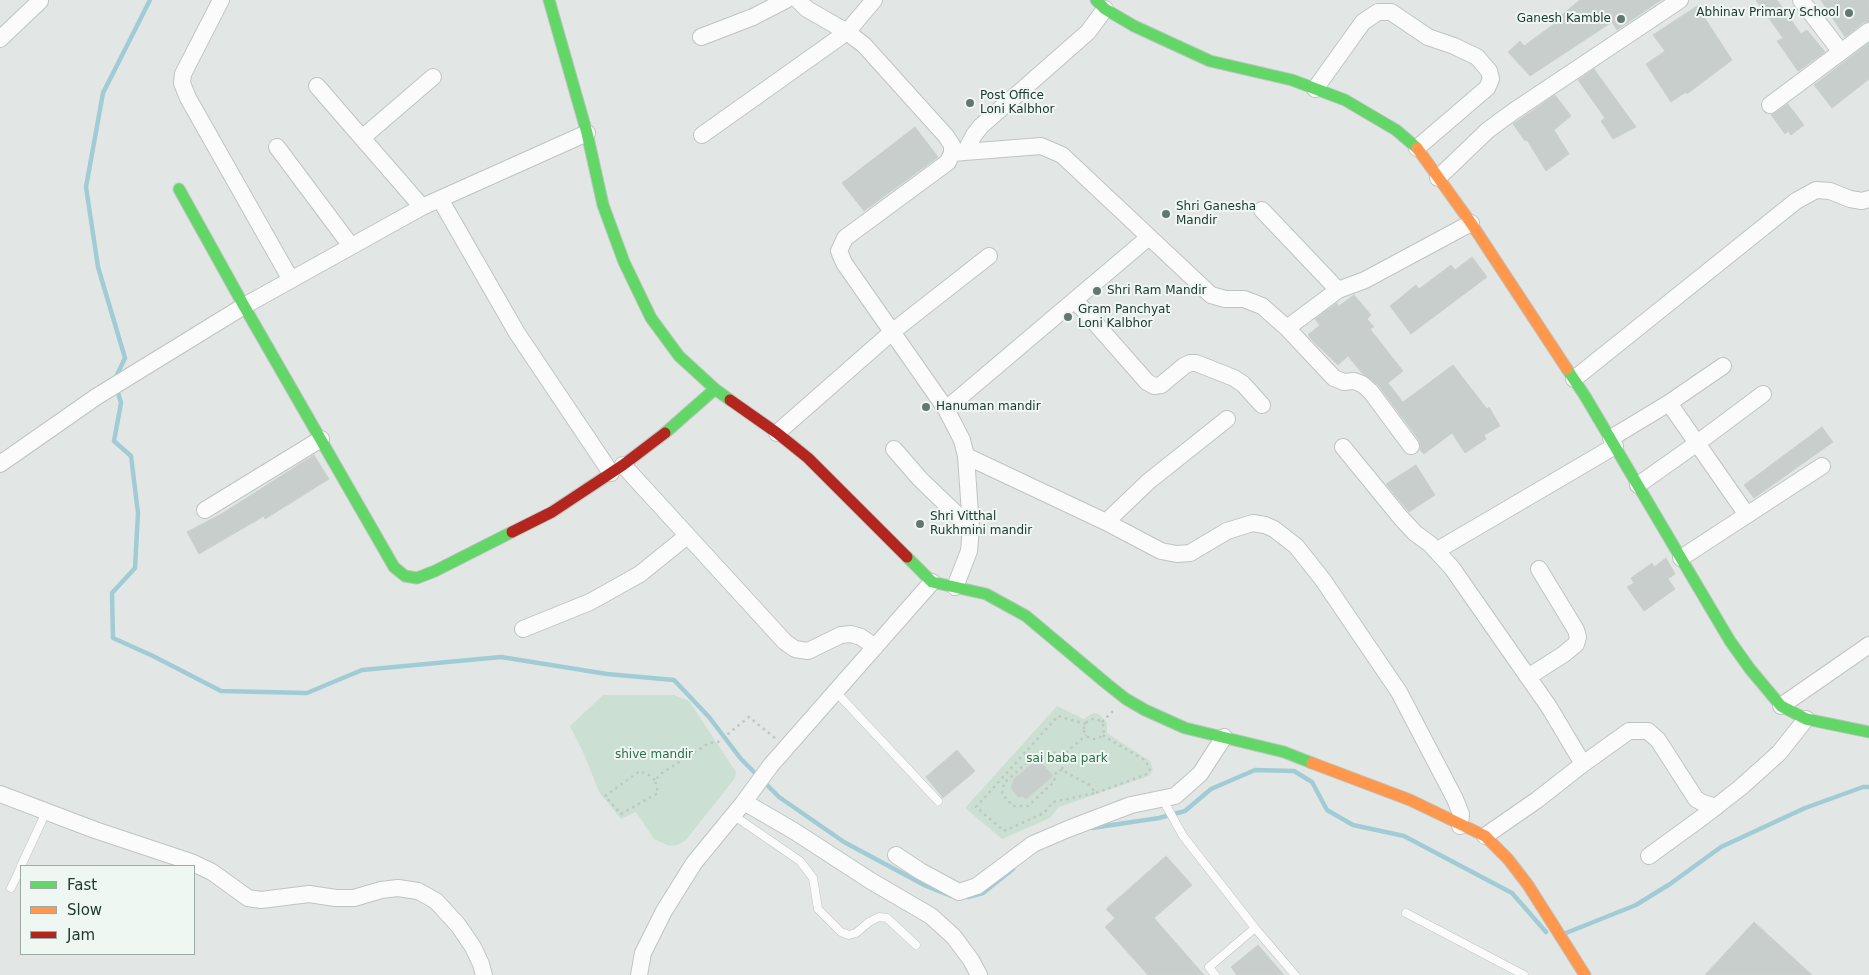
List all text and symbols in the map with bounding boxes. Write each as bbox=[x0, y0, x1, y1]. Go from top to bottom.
place label: Abhinav Primary School bbox=[1696, 6, 1839, 20]
marker: Abhinav Primary School bbox=[1843, 7, 1855, 19]
place label: Ganesh Kamble bbox=[1517, 12, 1611, 26]
marker: Ganesh Kamble bbox=[1615, 13, 1627, 25]
place label: Post Office Loni Kalbhor bbox=[980, 89, 1054, 117]
marker: Post Office Loni Kalbhor bbox=[964, 97, 976, 109]
place label: Shri Ganesha Mandir bbox=[1176, 200, 1256, 228]
marker: Shri Ganesha Mandir bbox=[1160, 208, 1172, 220]
place label: Shri Ram Mandir bbox=[1107, 284, 1206, 298]
marker: Shri Ram Mandir bbox=[1091, 285, 1103, 297]
place label: Gram Panchyat Loni Kalbhor bbox=[1078, 303, 1170, 331]
marker: Gram Panchyat Loni Kalbhor bbox=[1062, 311, 1074, 323]
place label: Hanuman mandir bbox=[936, 400, 1041, 414]
marker: Hanuman mandir bbox=[920, 401, 932, 413]
place label: Shri Vitthal Rukhmini mandir bbox=[930, 510, 1032, 538]
marker: Shri Vitthal Rukhmini mandir bbox=[914, 518, 926, 530]
park label: shive mandir bbox=[615, 748, 693, 762]
park label: sai baba park bbox=[1026, 752, 1108, 766]
legend bbox=[20, 865, 195, 955]
text: Fast bbox=[67, 876, 97, 894]
text: Slow bbox=[67, 901, 102, 919]
text: Jam bbox=[67, 926, 95, 944]

